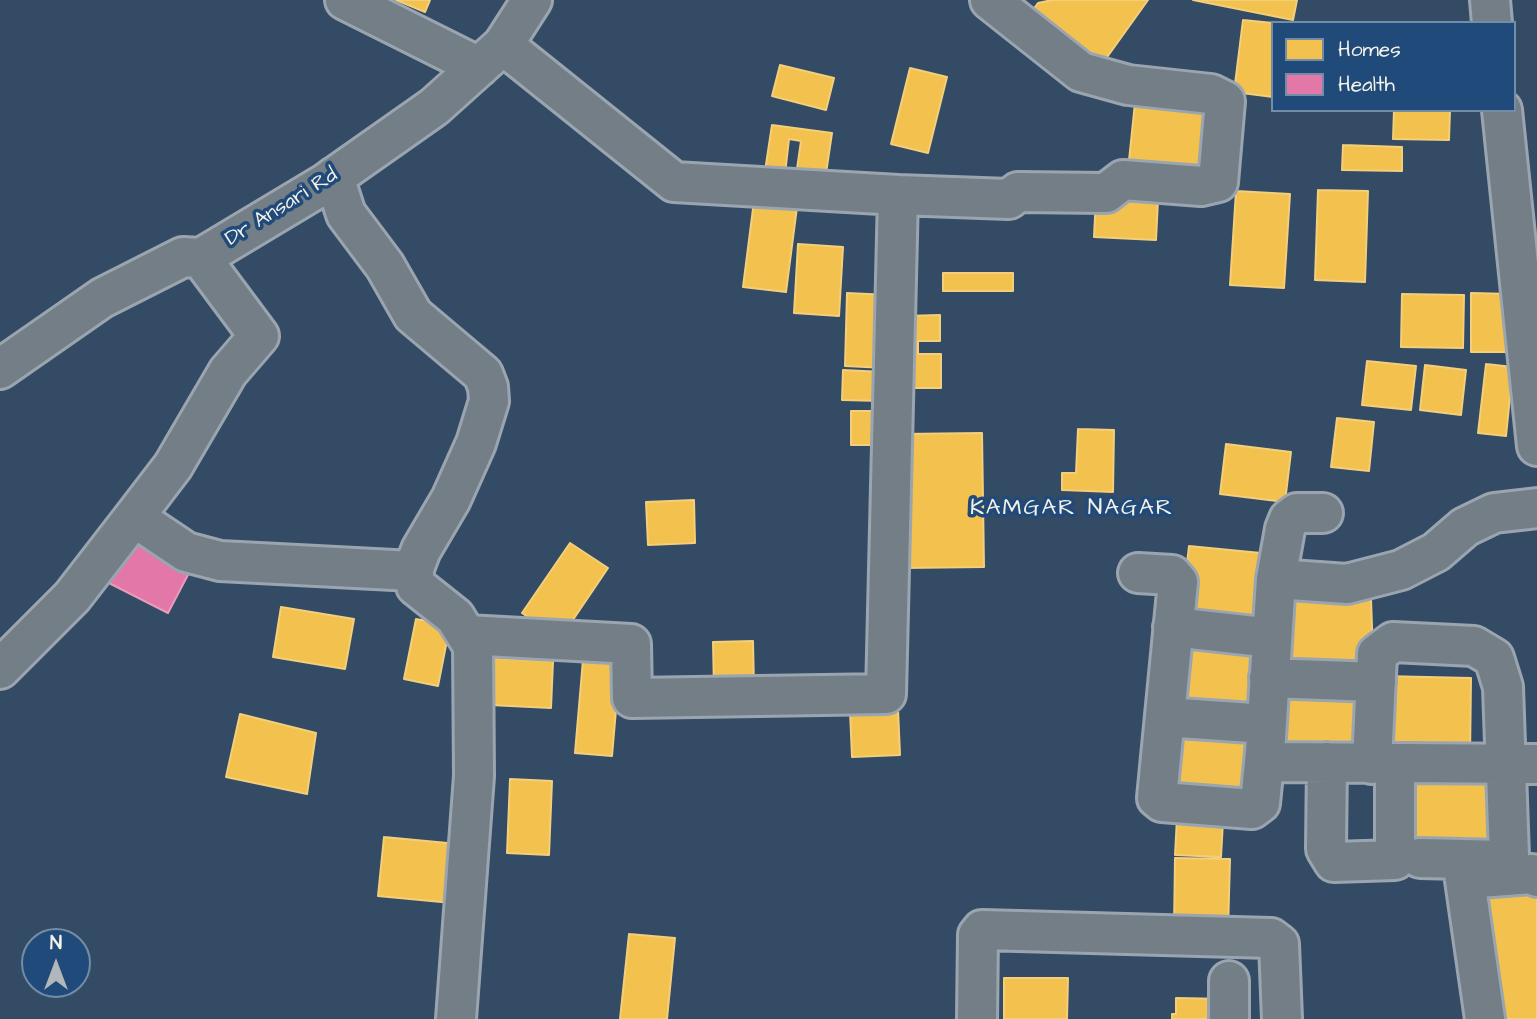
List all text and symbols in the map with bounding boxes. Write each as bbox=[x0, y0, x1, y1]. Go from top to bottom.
legend bbox=[1271, 21, 1516, 112]
text: Homes bbox=[1338, 35, 1401, 64]
text: Health bbox=[1338, 70, 1395, 99]
street label: Dr Ansari Rd bbox=[221, 163, 343, 253]
district label: KAMGAR NAGAR bbox=[971, 495, 1173, 523]
north arrow bbox=[21, 928, 91, 998]
text: N bbox=[50, 930, 62, 957]

